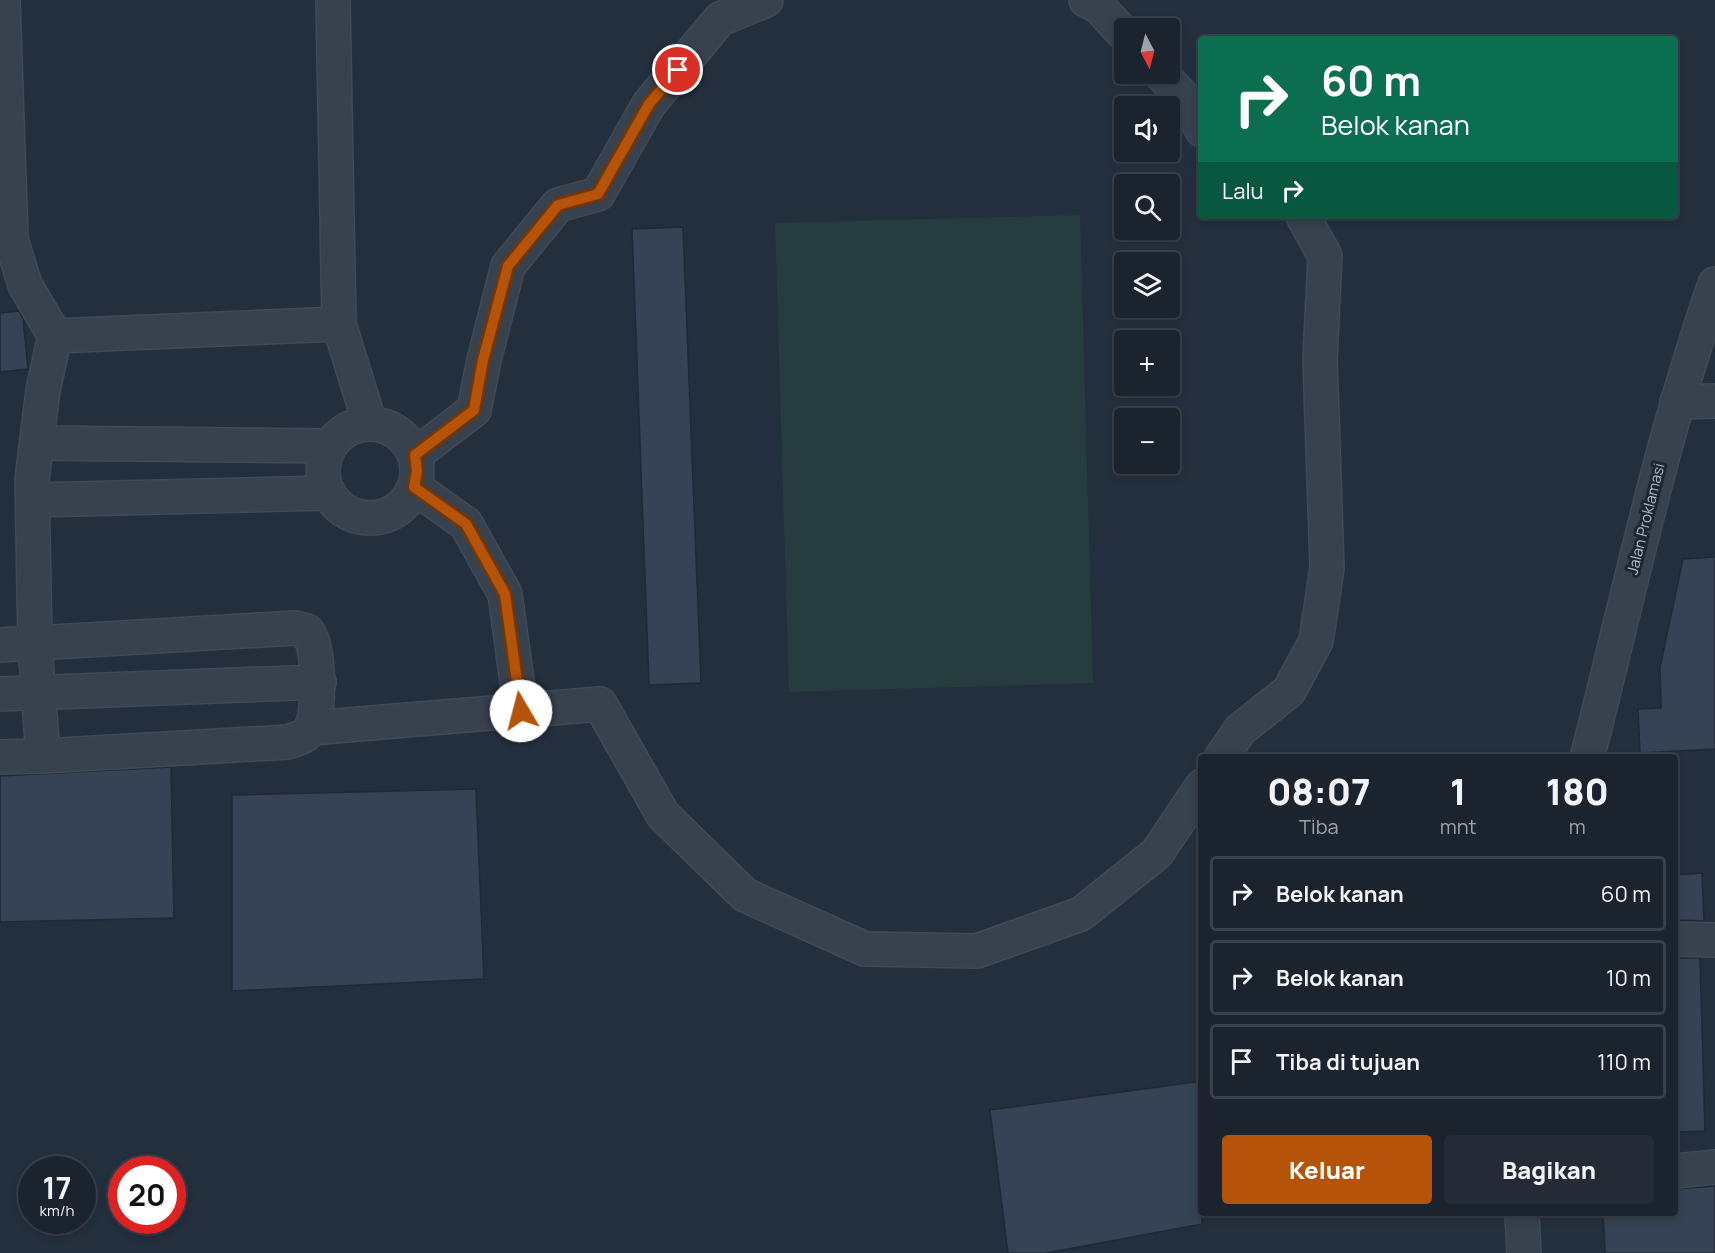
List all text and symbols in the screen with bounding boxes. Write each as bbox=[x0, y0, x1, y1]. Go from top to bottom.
north arrow bbox=[1114, 18, 1180, 84]
map controls bbox=[1114, 18, 1180, 474]
pin bbox=[652, 44, 703, 95]
text: 60 m bbox=[1321, 51, 1421, 109]
icon: arrive bbox=[661, 53, 694, 86]
icon: right bbox=[1222, 60, 1300, 138]
button: sound bbox=[1114, 96, 1180, 162]
text: Belok kanan bbox=[1321, 106, 1470, 143]
button: search bbox=[1114, 174, 1180, 240]
icon: right bbox=[1276, 174, 1309, 207]
text: Lalu bbox=[1222, 176, 1264, 206]
button: layers bbox=[1114, 252, 1180, 318]
button: + bbox=[1114, 330, 1180, 396]
button: − bbox=[1114, 408, 1180, 474]
street label: Jalan Proklamasi bbox=[1622, 461, 1669, 577]
position arrow bbox=[489, 679, 553, 743]
text: 08:07 bbox=[1267, 767, 1371, 816]
text: 1 bbox=[1450, 767, 1466, 816]
text: 180 bbox=[1546, 767, 1609, 816]
text: Tiba bbox=[1299, 813, 1339, 840]
text: mnt bbox=[1440, 813, 1477, 840]
text: m bbox=[1569, 813, 1586, 840]
icon: right bbox=[1225, 877, 1258, 910]
text: Belok kanan bbox=[1276, 879, 1404, 909]
text: 60 m bbox=[1601, 879, 1651, 909]
icon: right bbox=[1225, 961, 1258, 994]
text: Belok kanan bbox=[1276, 963, 1404, 993]
text: 10 m bbox=[1606, 963, 1651, 993]
icon: arrive bbox=[1225, 1045, 1258, 1078]
text: Tiba di tujuan bbox=[1276, 1047, 1420, 1077]
text: 110 m bbox=[1597, 1047, 1651, 1077]
button: Keluar bbox=[1222, 1135, 1432, 1204]
button: Bagikan bbox=[1444, 1135, 1654, 1204]
speed limit sign: 20 bbox=[108, 1156, 186, 1234]
text: 17 bbox=[42, 1167, 72, 1208]
text: km/h bbox=[40, 1200, 74, 1221]

